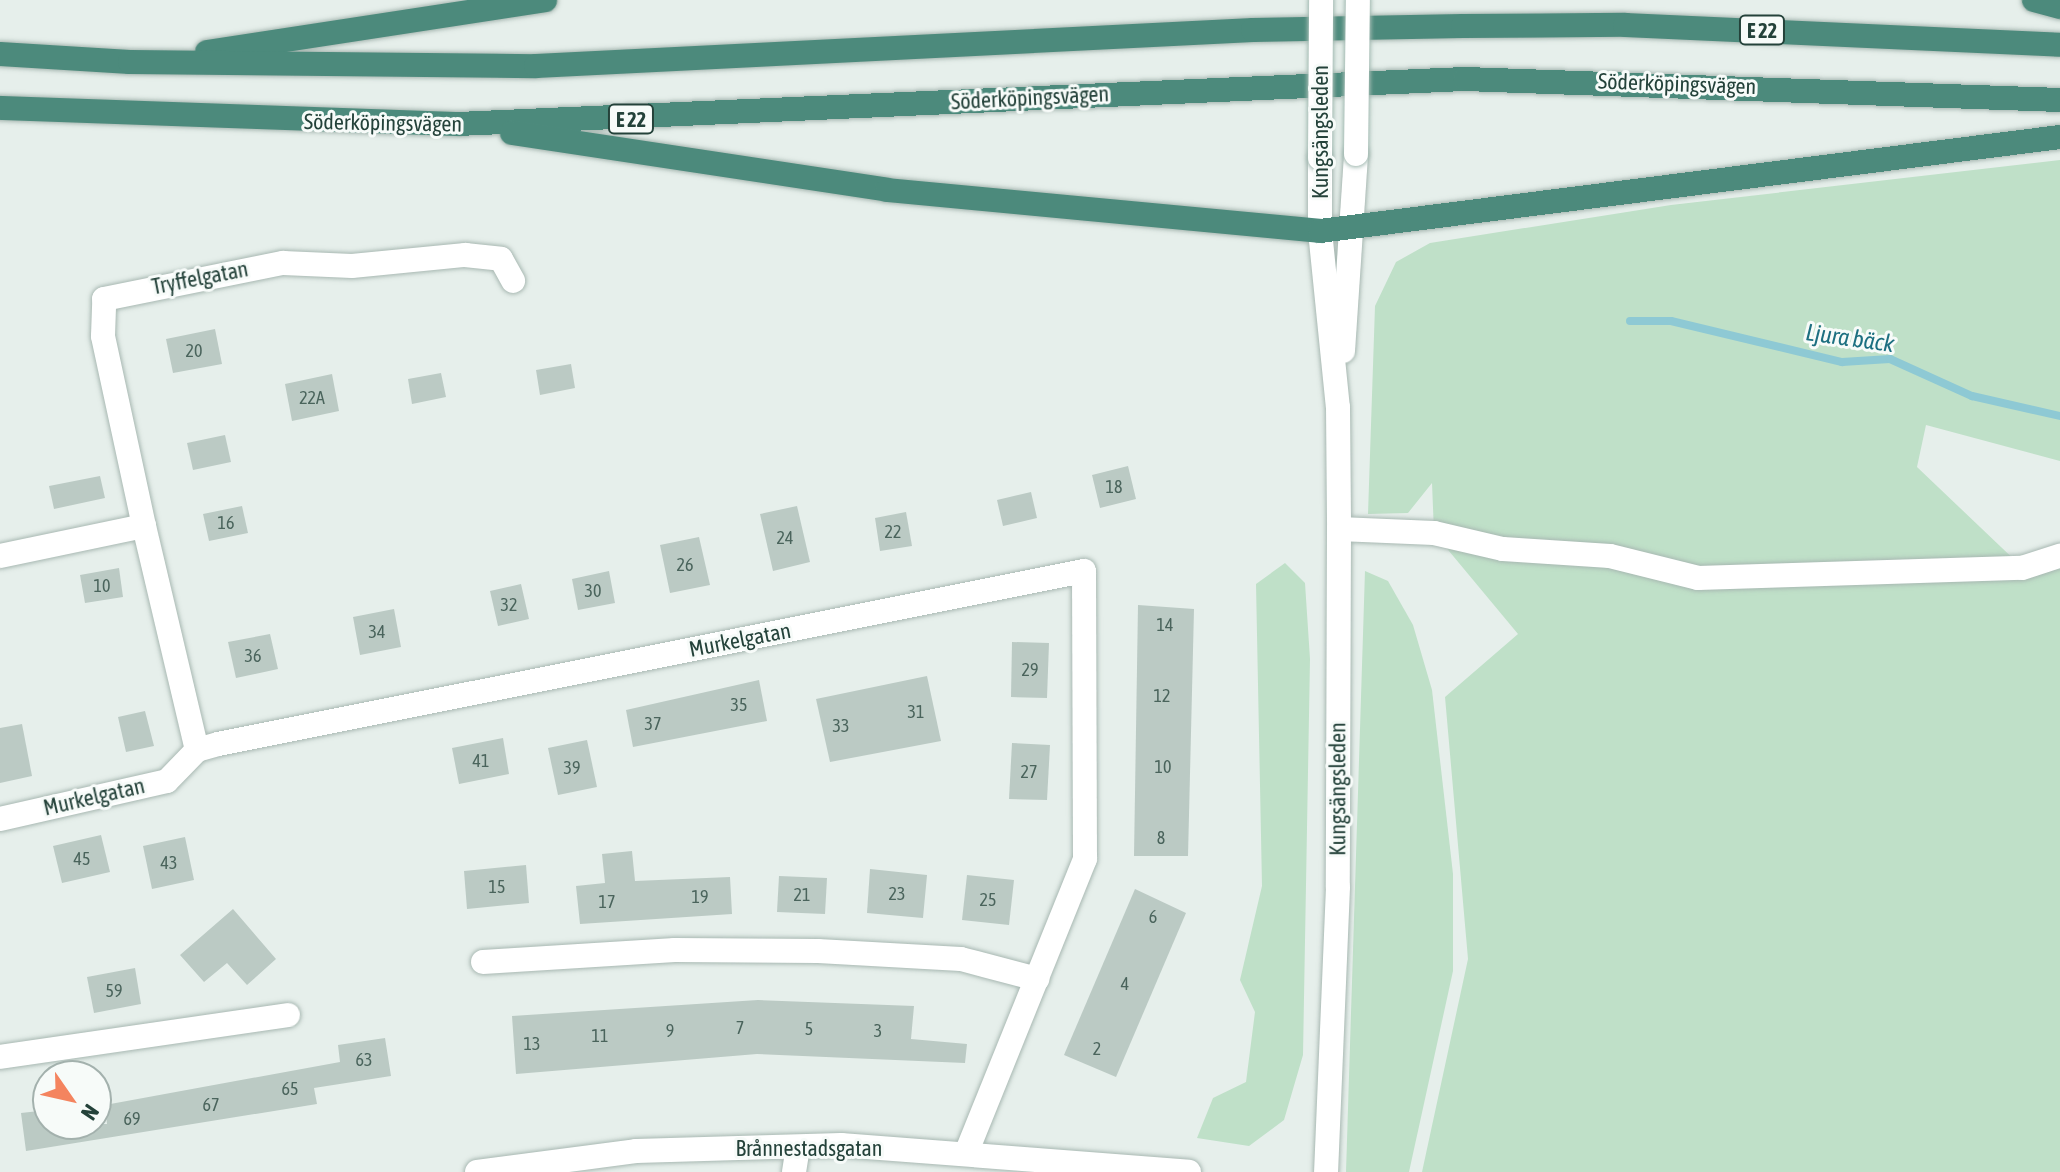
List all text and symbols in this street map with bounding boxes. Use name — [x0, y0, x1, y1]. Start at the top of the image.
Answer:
road number: E 22 — [1738, 14, 1786, 46]
street label: Kungsängsleden — [1308, 65, 1334, 199]
street label: Söderköpingsvägen — [1597, 68, 1757, 100]
street label: Söderköpingsvägen — [950, 81, 1110, 115]
road number: E 22 — [607, 103, 655, 135]
street label: Söderköpingsvägen — [304, 108, 462, 138]
street label: Tryffelgatan — [149, 256, 251, 300]
water label: Ljura bäck — [1804, 318, 1896, 358]
house number: 20 — [186, 340, 202, 362]
house number: 22A — [299, 387, 325, 409]
house number: 18 — [1106, 476, 1122, 498]
house number: 16 — [218, 512, 234, 534]
house number: 22 — [885, 521, 901, 543]
house number: 24 — [777, 527, 793, 549]
house number: 26 — [677, 554, 693, 576]
house number: 10 — [94, 575, 110, 597]
house number: 30 — [585, 580, 601, 602]
house number: 32 — [501, 594, 517, 616]
house number: 14 — [1157, 614, 1173, 636]
street label: Murkelgatan — [687, 617, 793, 663]
house number: 34 — [369, 621, 385, 643]
house number: 36 — [245, 645, 261, 667]
house number: 29 — [1022, 659, 1038, 681]
house number: 12 — [1154, 685, 1170, 707]
house number: 35 — [731, 694, 747, 716]
house number: 31 — [908, 701, 924, 723]
house number: 37 — [645, 713, 661, 735]
house number: 33 — [833, 715, 849, 737]
street label: Kungsängsleden — [1325, 722, 1351, 856]
house number: 41 — [473, 750, 489, 772]
house number: 10 — [1155, 756, 1171, 778]
house number: 39 — [564, 757, 580, 779]
house number: 27 — [1021, 761, 1037, 783]
street label: Murkelgatan — [41, 773, 147, 821]
house number: 8 — [1157, 827, 1165, 849]
house number: 45 — [74, 848, 90, 870]
house number: 43 — [161, 852, 177, 874]
house number: 15 — [489, 876, 505, 898]
house number: 23 — [889, 883, 905, 905]
house number: 21 — [794, 884, 810, 906]
house number: 19 — [692, 886, 708, 908]
house number: 25 — [980, 889, 996, 911]
house number: 17 — [599, 891, 615, 913]
house number: 6 — [1149, 906, 1157, 928]
house number: 4 — [1121, 973, 1129, 995]
house number: 59 — [106, 980, 122, 1002]
house number: 7 — [736, 1017, 744, 1039]
house number: 5 — [805, 1018, 813, 1040]
house number: 9 — [666, 1020, 674, 1042]
house number: 3 — [874, 1020, 882, 1042]
house number: 11 — [592, 1025, 608, 1047]
house number: 13 — [524, 1033, 540, 1055]
house number: 2 — [1093, 1038, 1101, 1060]
house number: 63 — [356, 1049, 372, 1071]
north arrow — [32, 1060, 112, 1140]
house number: 65 — [282, 1078, 298, 1100]
house number: 67 — [203, 1094, 219, 1116]
text: N — [76, 1100, 105, 1125]
house number: 69 — [124, 1108, 140, 1130]
street label: Brånnestadsgatan — [735, 1136, 883, 1162]

